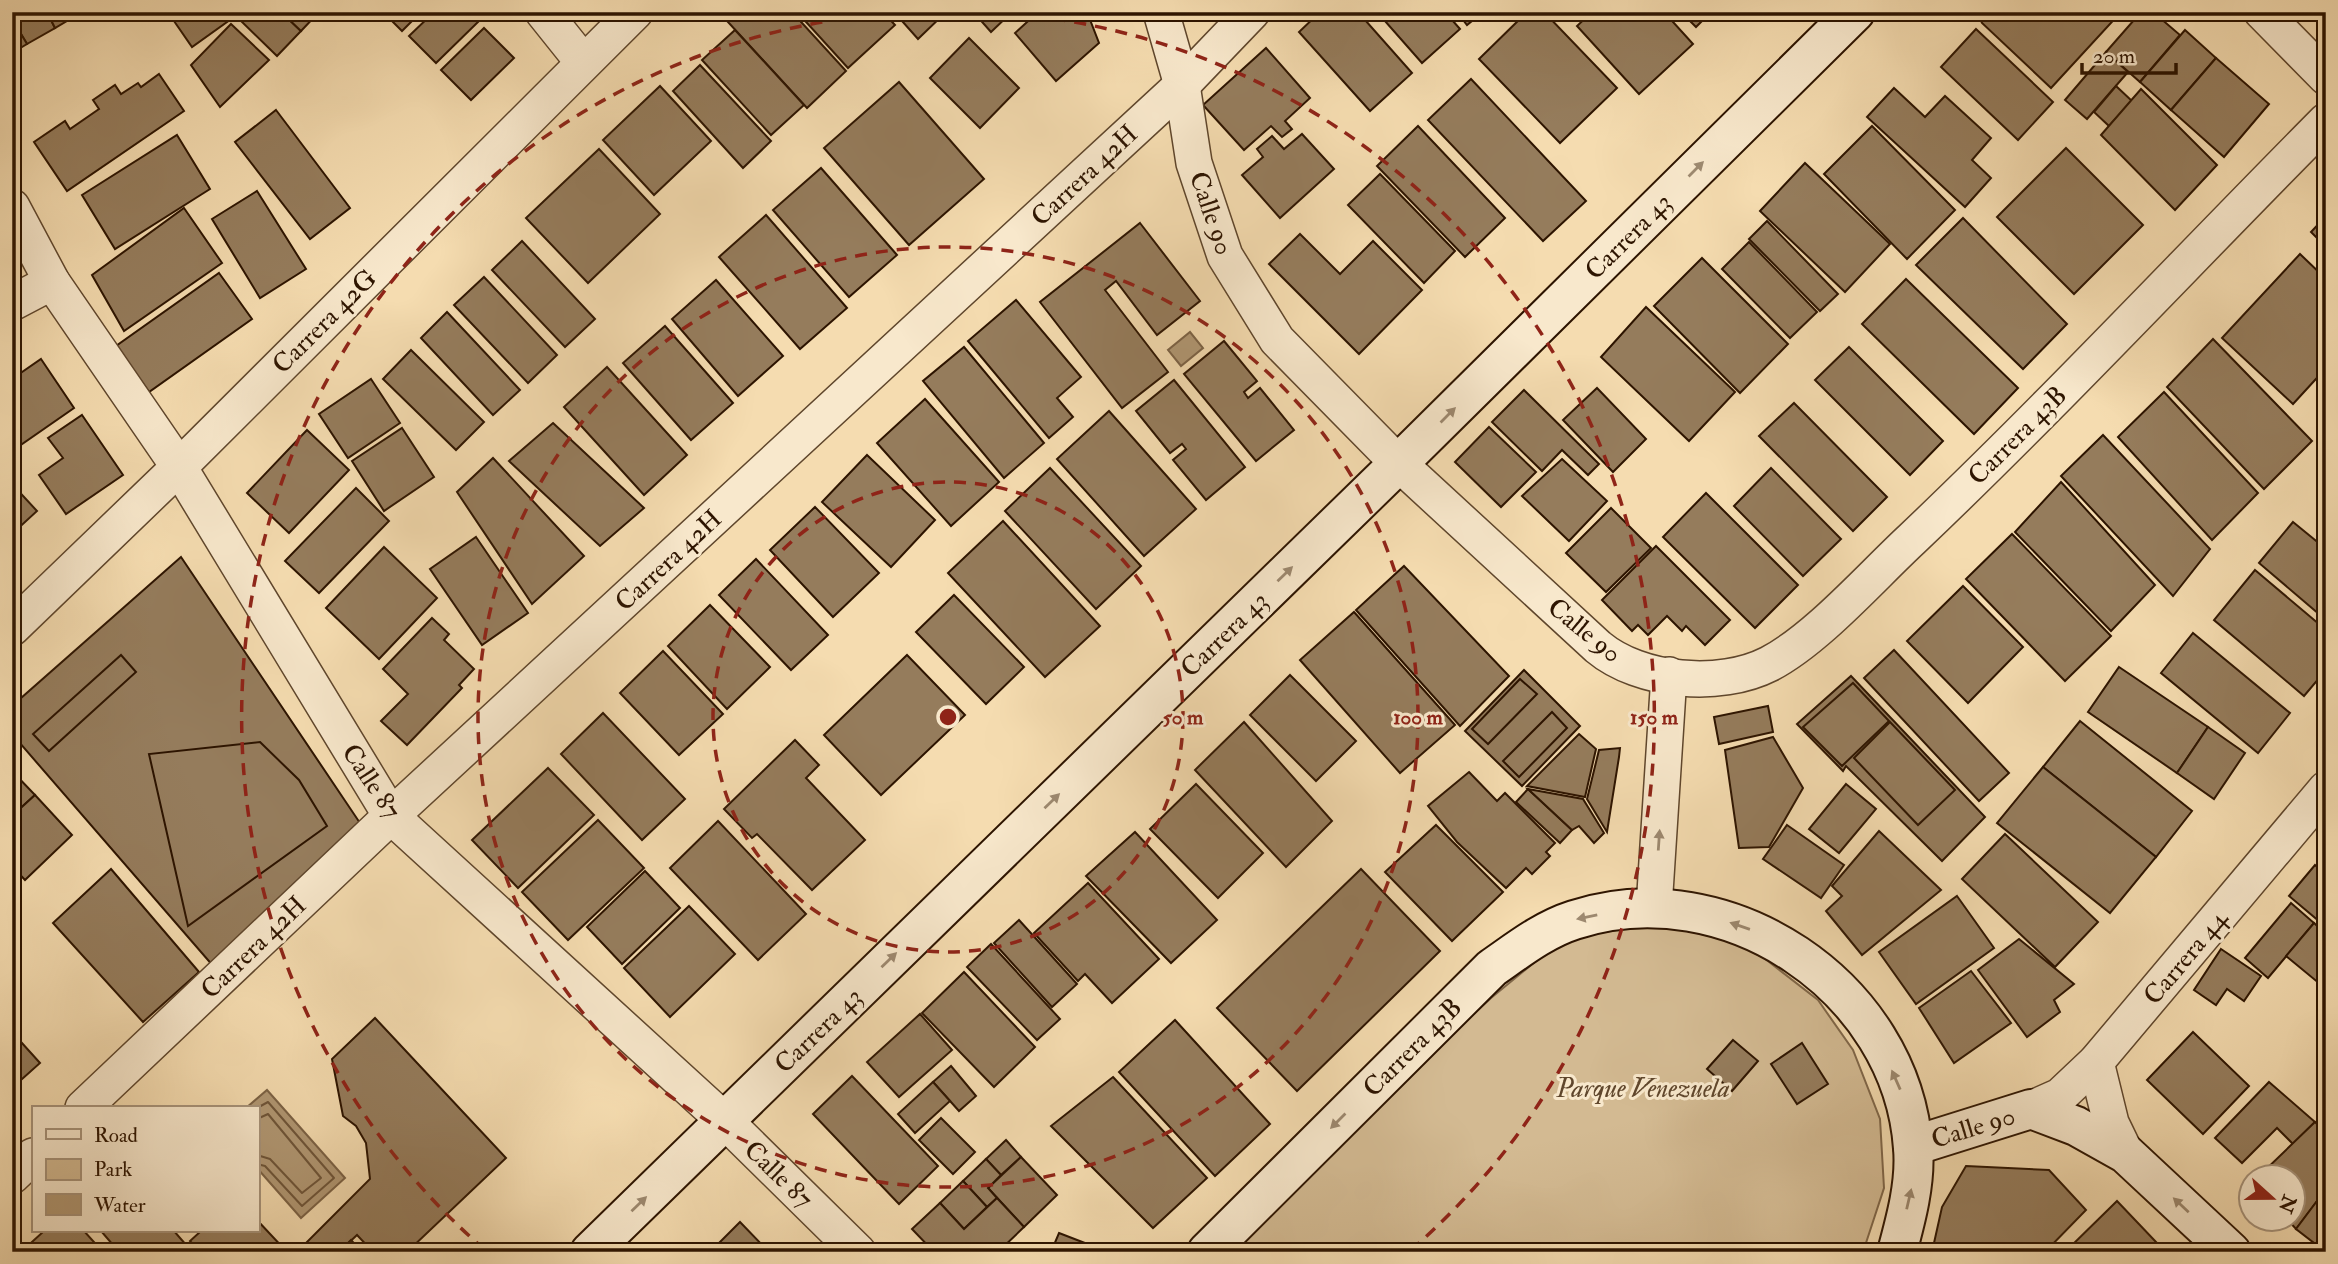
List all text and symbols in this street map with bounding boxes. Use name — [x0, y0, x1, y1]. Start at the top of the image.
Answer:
scale bar — [2082, 32, 2177, 76]
text: 20 m — [2093, 43, 2135, 70]
street label: Carrera 42H — [1025, 118, 1145, 233]
one-way arrow — [1688, 161, 1704, 178]
street label: Calle 90 — [1182, 168, 1240, 259]
street label: Carrera 43 — [1579, 187, 1679, 287]
street label: Carrera 42G — [266, 263, 384, 381]
street label: Carrera 43B — [1962, 380, 2074, 492]
one-way arrow — [1439, 407, 1456, 424]
street label: Carrera 42H — [609, 503, 729, 618]
one-way arrow — [1277, 566, 1294, 583]
street label: Carrera 43 — [1174, 585, 1275, 684]
street label: Calle 90 — [1541, 591, 1628, 670]
text: 50 m — [1163, 704, 1204, 731]
text: 100 m — [1393, 704, 1444, 731]
text: 150 m — [1630, 704, 1679, 731]
centre of rings — [936, 705, 960, 729]
street label: Calle 87 — [335, 738, 408, 825]
one-way arrow — [1044, 793, 1061, 810]
one-way arrow — [1654, 829, 1665, 851]
street label: Carrera 42H — [194, 890, 313, 1006]
street label: Carrera 44 — [2137, 903, 2235, 1011]
one-way arrow — [1576, 912, 1598, 923]
one-way arrow — [1729, 920, 1750, 931]
one-way arrow — [881, 952, 898, 969]
street label: Carrera 43 — [768, 981, 869, 1080]
street label: Carrera 43B — [1357, 992, 1469, 1104]
one-way arrow — [1890, 1070, 1902, 1090]
park label: Parque Venezuela — [1555, 1073, 1730, 1105]
street label: Calle 90 — [1928, 1100, 2019, 1156]
legend — [32, 1106, 259, 1232]
one-way arrow — [1330, 1113, 1346, 1129]
text: Road — [94, 1122, 139, 1149]
street label: Calle 87 — [737, 1134, 819, 1215]
text: Park — [94, 1156, 132, 1183]
north arrow — [2236, 1162, 2306, 1232]
one-way arrow — [1904, 1188, 1915, 1210]
text: N — [2272, 1191, 2302, 1217]
text: Water — [93, 1192, 146, 1219]
one-way arrow — [630, 1196, 647, 1213]
one-way arrow — [2172, 1197, 2190, 1213]

